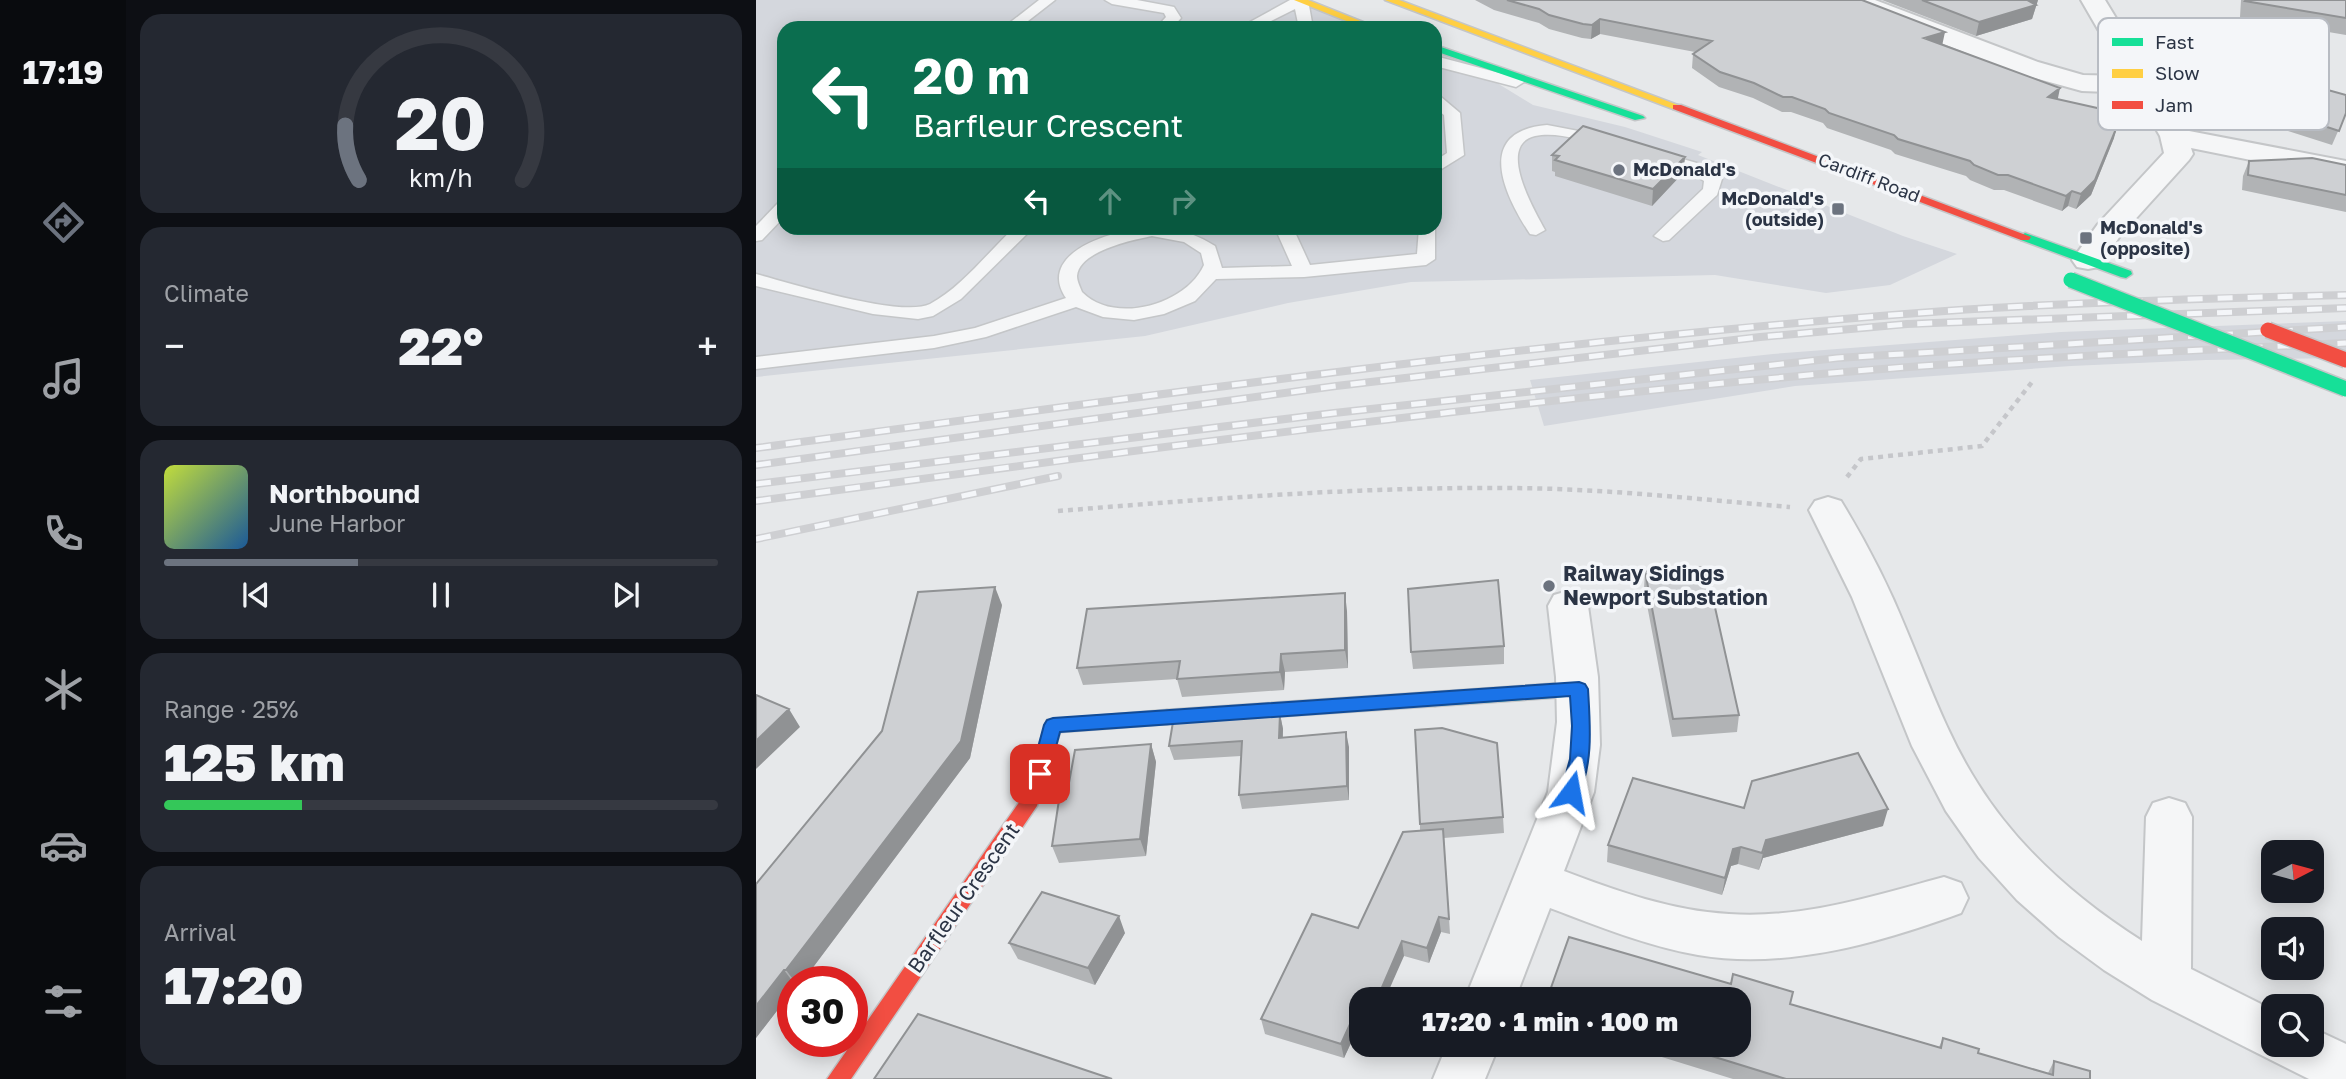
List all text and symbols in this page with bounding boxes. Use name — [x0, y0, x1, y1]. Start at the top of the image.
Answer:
legend — [2098, 18, 2329, 130]
text: Fast — [2155, 30, 2194, 53]
text: 20 m — [913, 46, 1030, 105]
icon: left — [798, 49, 889, 140]
text: 17:19 — [23, 53, 103, 91]
text: Slow — [2155, 61, 2200, 84]
text: 20 — [395, 79, 487, 166]
text: Jam — [2155, 93, 2193, 116]
text: Barfleur Crescent — [913, 106, 1183, 144]
street label: Cardiff Road — [1815, 148, 1923, 207]
place label: McDonald's — [1633, 158, 1736, 180]
text: km/h — [409, 161, 473, 192]
marker: McDonald's — [1611, 162, 1627, 178]
icon: left — [1018, 182, 1056, 220]
icon: ahead — [1091, 182, 1129, 220]
icon: right — [1164, 182, 1202, 220]
place label: McDonald's (outside) — [1721, 187, 1824, 230]
icon: directions — [39, 198, 88, 247]
marker: McDonald's (outside) — [1830, 201, 1846, 217]
place label: McDonald's (opposite) — [2100, 216, 2203, 259]
marker: McDonald's (opposite) — [2078, 230, 2094, 246]
text: Climate — [164, 279, 249, 307]
text: 22° — [399, 314, 483, 376]
text: − — [164, 323, 185, 368]
text: + — [697, 323, 718, 368]
icon: music — [39, 354, 88, 403]
text: Northbound — [269, 478, 420, 509]
icon: phone — [39, 509, 88, 558]
text: June Harbor — [269, 509, 405, 537]
place label: Railway Sidings Newport Substation — [1563, 560, 1768, 610]
icon: previous — [237, 576, 275, 614]
icon: pause — [422, 576, 460, 614]
icon: next — [607, 576, 645, 614]
marker: Railway Sidings Newport Substation — [1541, 578, 1557, 594]
icon: climate — [39, 665, 88, 714]
text: Range · 25% — [164, 695, 298, 723]
text: 125 km — [164, 730, 345, 792]
pin — [1010, 744, 1070, 804]
icon: arrive — [1021, 755, 1059, 793]
position arrow — [1534, 755, 1608, 829]
street label: Barfleur Crescent — [902, 817, 1025, 978]
icon: car — [39, 821, 88, 870]
north arrow — [2261, 840, 2324, 903]
map controls — [2261, 840, 2324, 1057]
button: sound — [2261, 917, 2324, 980]
text: Arrival — [164, 918, 236, 946]
text: 17:20 — [164, 953, 304, 1015]
speed limit sign: 30 — [777, 966, 868, 1057]
icon: filters — [39, 977, 88, 1026]
button: search — [2261, 994, 2324, 1057]
text: 17:20 · 1 min · 100 m — [1422, 1006, 1678, 1037]

